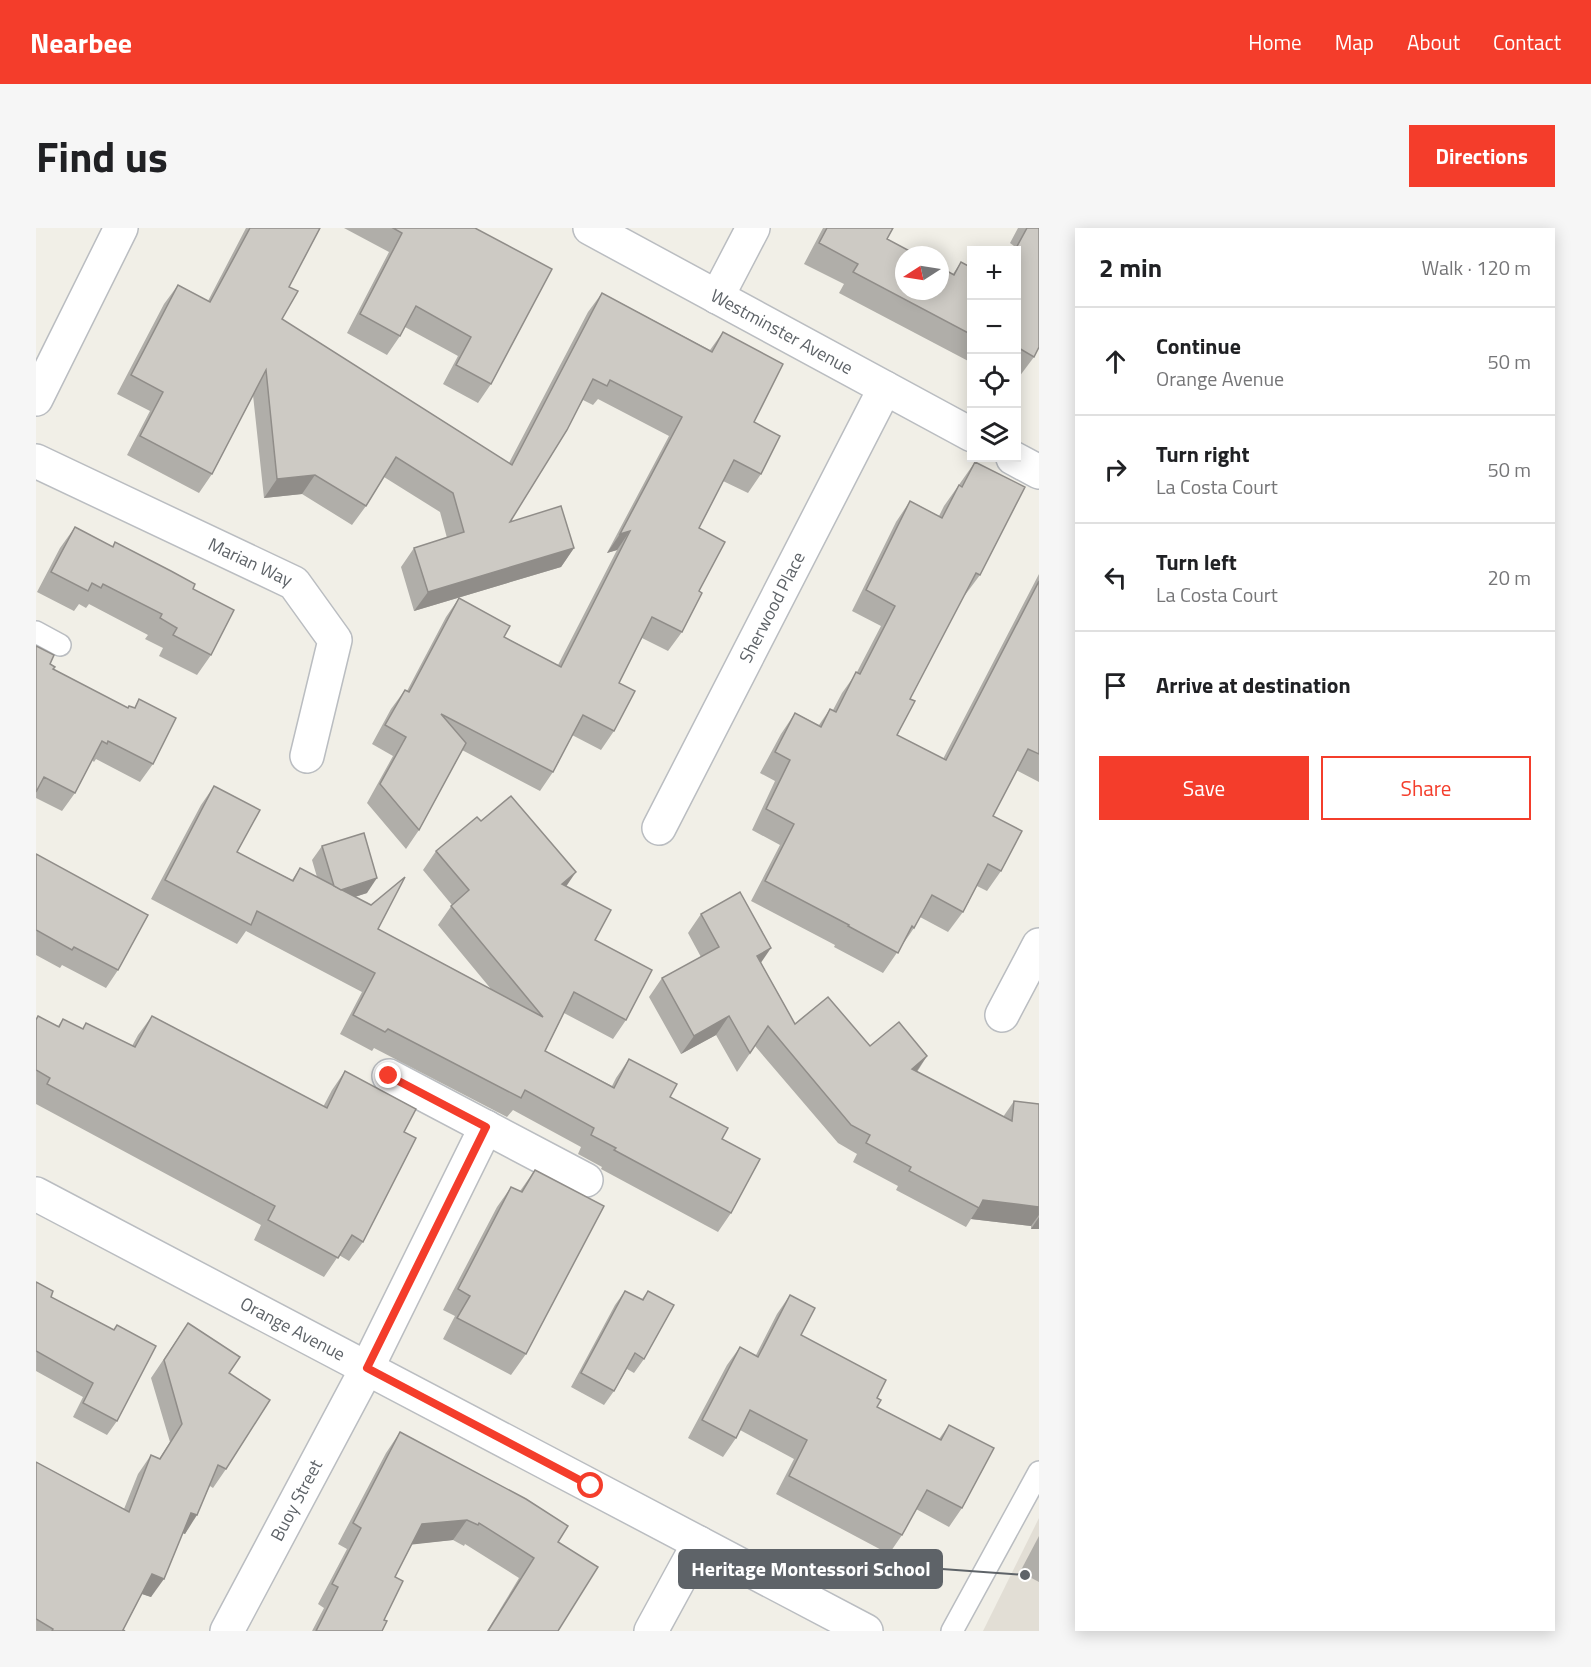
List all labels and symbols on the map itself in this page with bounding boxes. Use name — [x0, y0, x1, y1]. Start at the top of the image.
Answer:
north arrow — [895, 246, 949, 300]
street label: Westminster Avenue — [706, 282, 858, 381]
street label: Marian Way — [204, 530, 297, 594]
street label: Sherwood Place — [732, 547, 812, 667]
route end — [375, 1062, 401, 1088]
street label: Orange Avenue — [235, 1290, 350, 1368]
street label: Buoy Street — [263, 1454, 329, 1546]
route start — [577, 1472, 603, 1498]
callout: Heritage Montessori School — [679, 1550, 942, 1588]
text: Heritage Montessori School — [691, 1553, 931, 1584]

